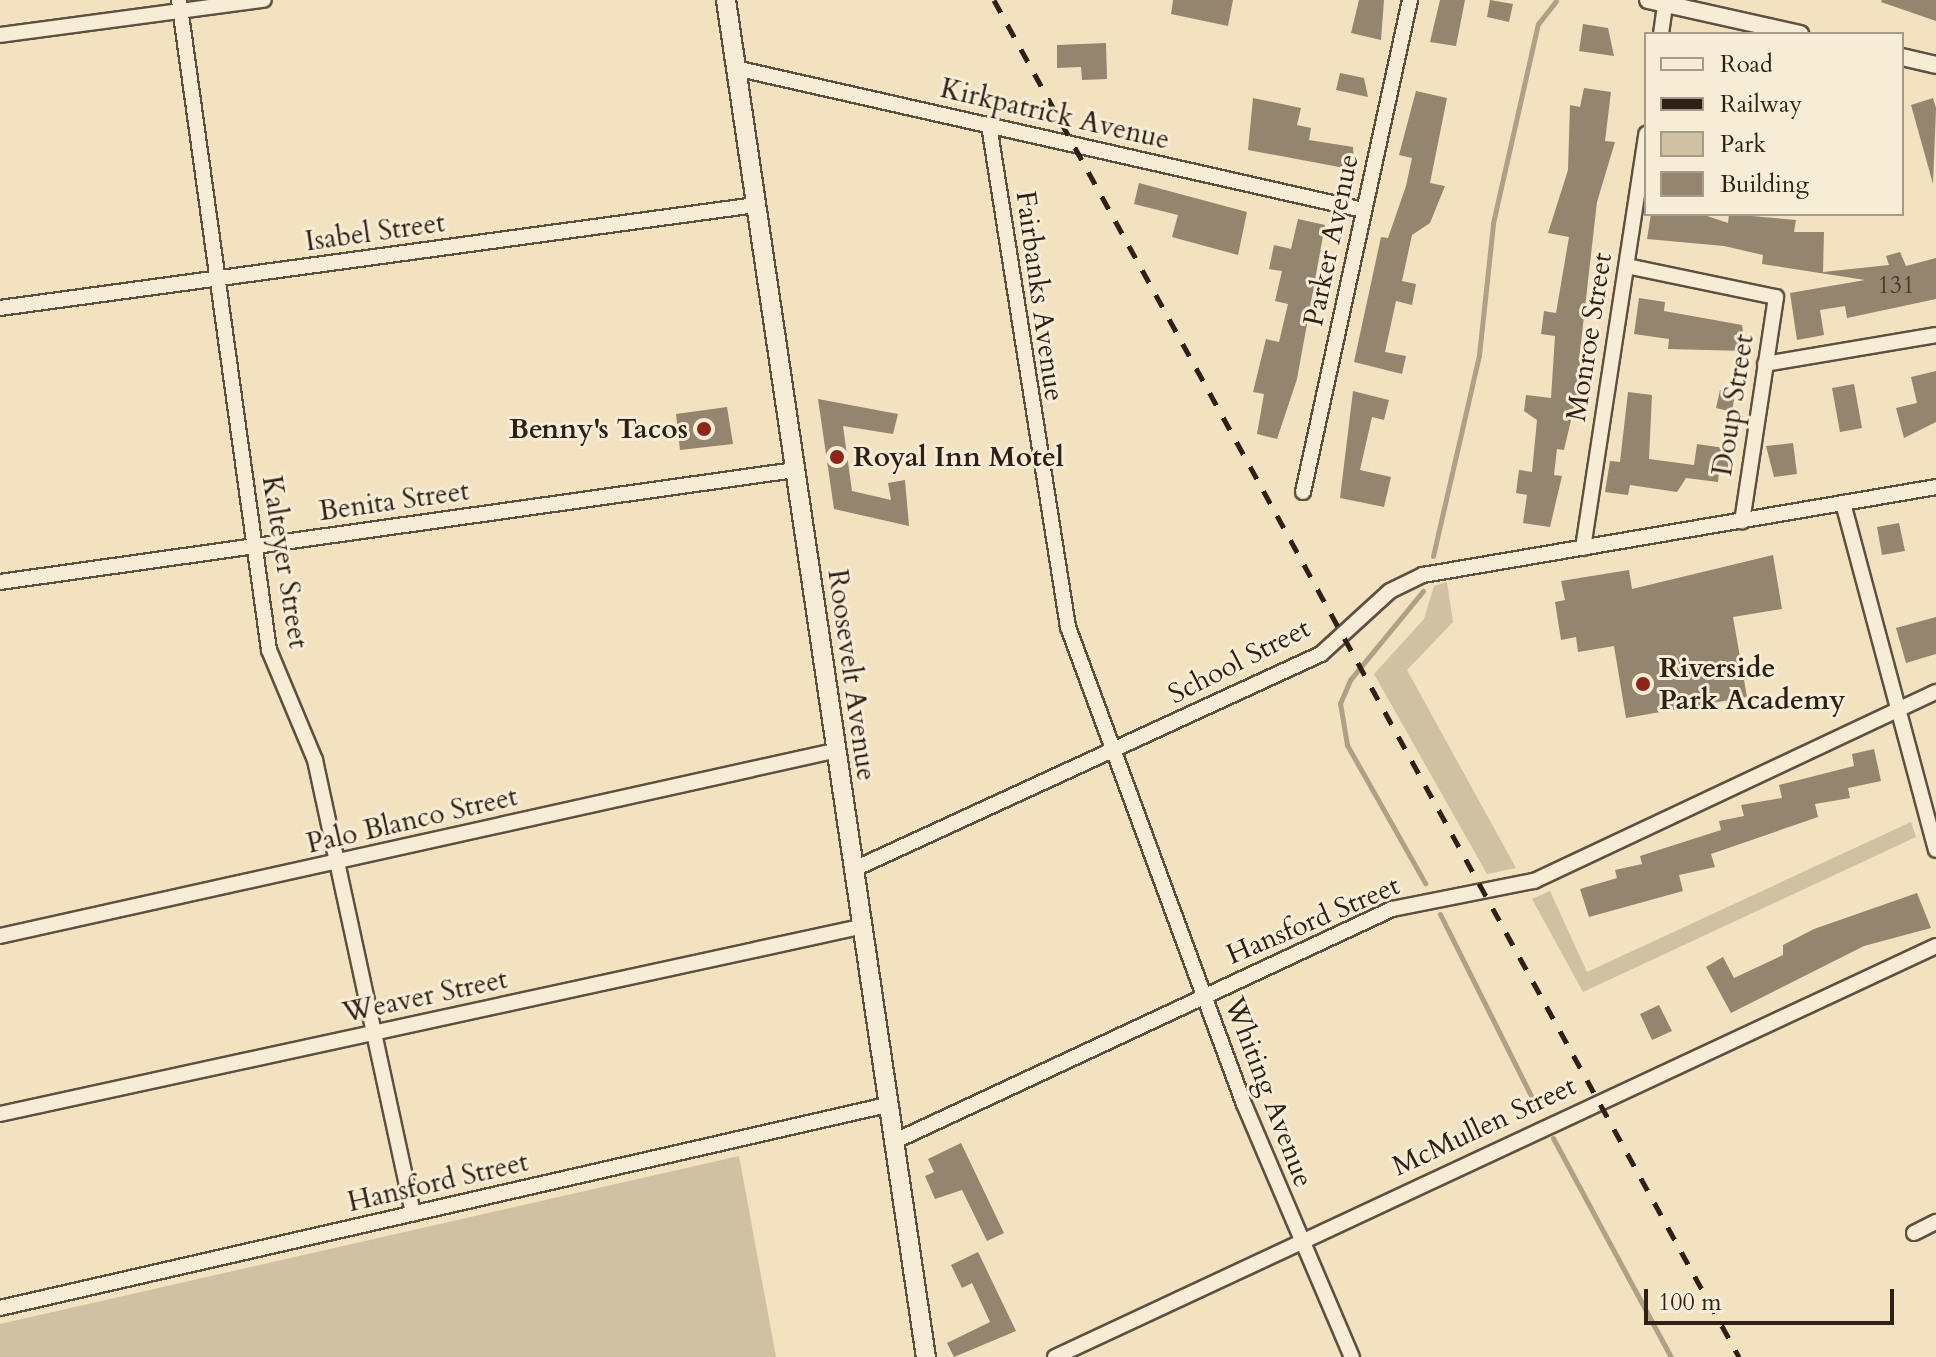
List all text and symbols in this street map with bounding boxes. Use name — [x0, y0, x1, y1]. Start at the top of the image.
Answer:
legend — [1644, 32, 1904, 216]
text: Road — [1720, 48, 1773, 81]
street label: Kirkpatrick Avenue — [937, 71, 1173, 157]
text: Railway — [1720, 88, 1802, 121]
text: Park — [1720, 128, 1766, 161]
street label: Parker Avenue — [1296, 151, 1366, 329]
text: Building — [1720, 168, 1809, 201]
street label: Fairbanks Avenue — [1009, 189, 1071, 403]
street label: Isabel Street — [303, 206, 447, 258]
street label: Monroe Street — [1559, 250, 1619, 424]
house number: 131 — [1878, 272, 1914, 300]
street label: Doup Street — [1705, 332, 1761, 478]
place label: Benny's Tacos — [509, 412, 688, 446]
marker: Benny's Tacos — [695, 420, 713, 438]
place label: Royal Inn Motel — [853, 440, 1064, 474]
marker: Royal Inn Motel — [828, 448, 846, 466]
street label: Kalteyer Street — [255, 473, 315, 651]
street label: Benita Street — [317, 474, 471, 528]
street label: Roosevelt Avenue — [821, 567, 883, 783]
street label: School Street — [1163, 611, 1315, 711]
place label: Riverside Park Academy — [1659, 651, 1845, 717]
marker: Riverside Park Academy — [1634, 675, 1652, 693]
street label: Palo Blanco Street — [303, 779, 521, 861]
street label: Hansford Street — [1222, 869, 1404, 971]
street label: Weaver Street — [339, 962, 511, 1030]
street label: Whiting Avenue — [1217, 992, 1321, 1192]
street label: McMullen Street — [1387, 1069, 1581, 1183]
street label: Hansford Street — [344, 1145, 532, 1219]
scale bar — [1648, 1273, 1898, 1323]
text: 100 m — [1658, 1286, 1722, 1319]

